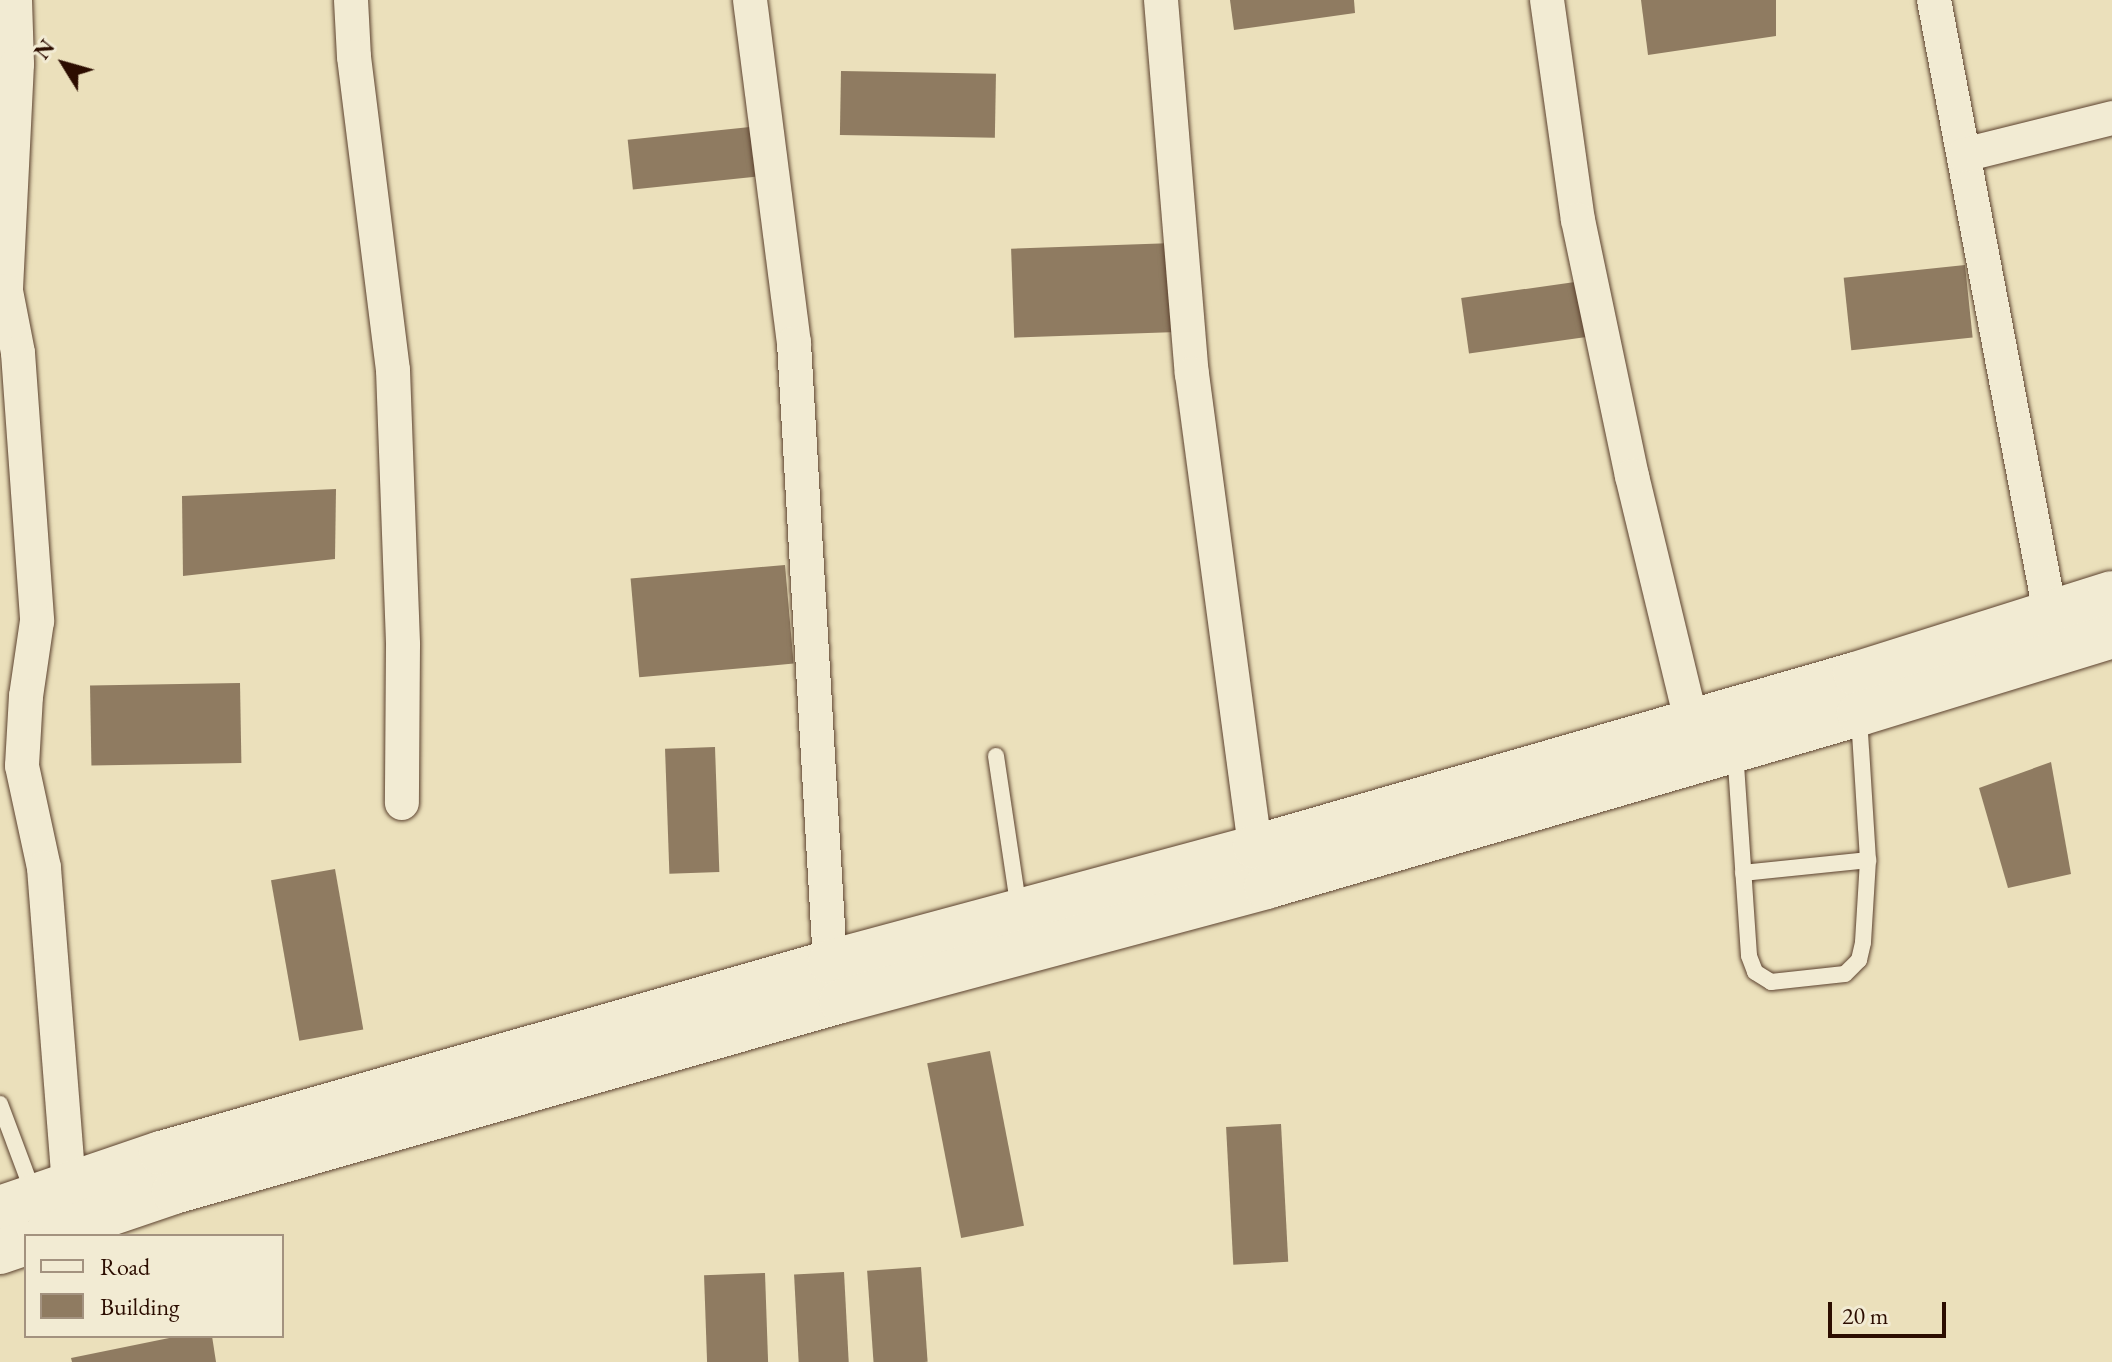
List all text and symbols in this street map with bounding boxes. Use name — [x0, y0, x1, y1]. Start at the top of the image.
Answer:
north arrow — [24, 24, 104, 104]
text: N — [27, 33, 61, 65]
legend — [24, 1234, 284, 1338]
text: Road — [100, 1251, 150, 1282]
scale bar — [1832, 1286, 1950, 1336]
text: Building — [100, 1291, 180, 1322]
text: 20 m — [1842, 1300, 1889, 1331]

